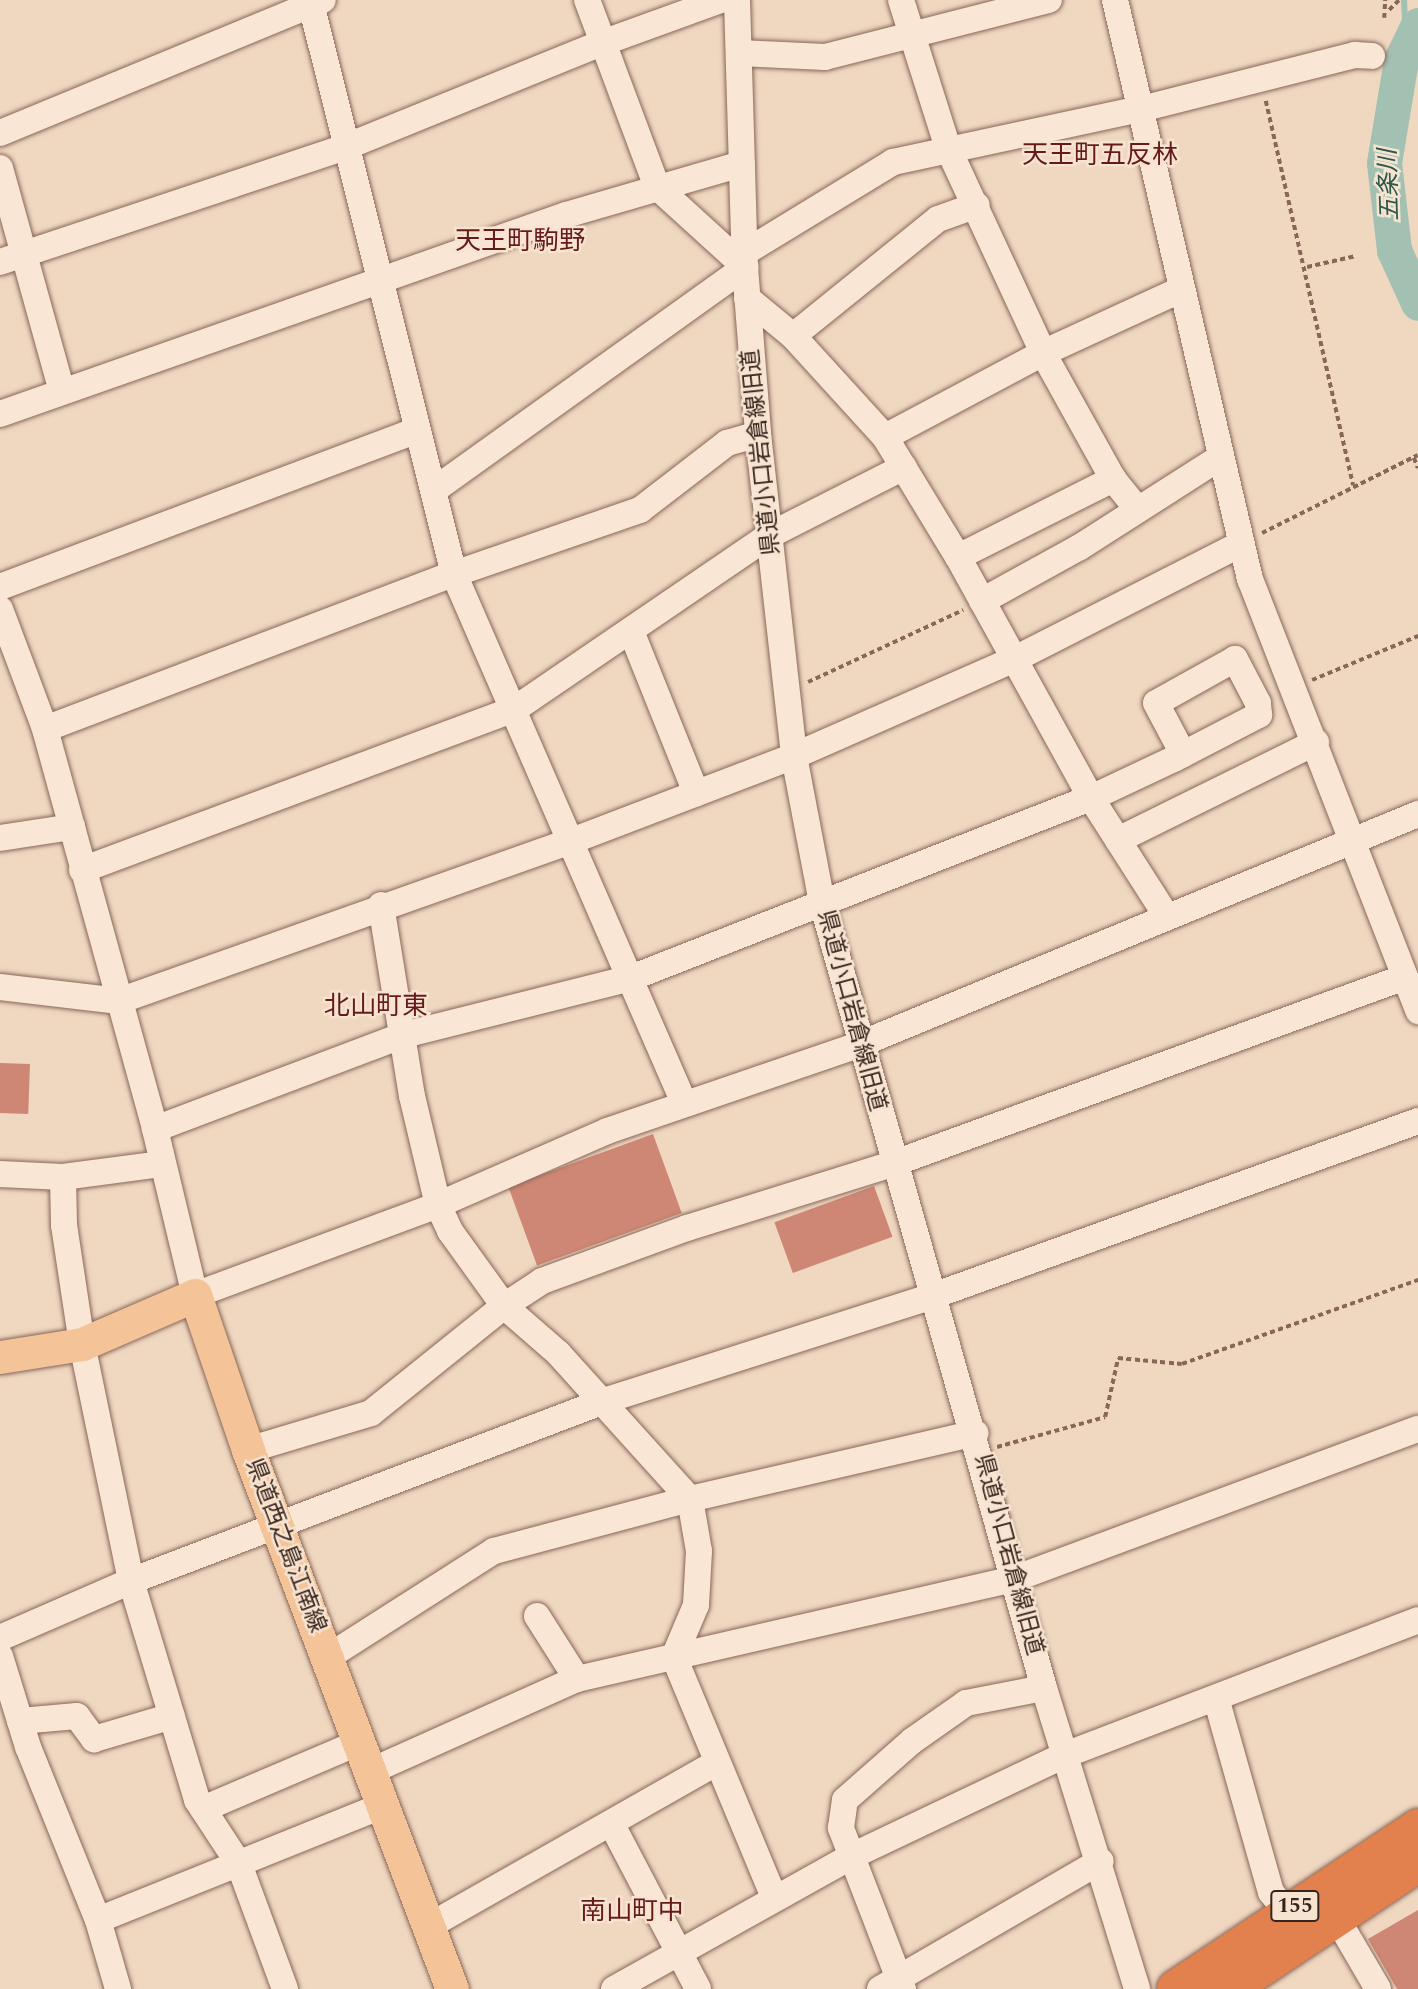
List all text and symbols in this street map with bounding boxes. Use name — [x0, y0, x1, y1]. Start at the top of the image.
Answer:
district label: 天王町五反林 — [1022, 140, 1178, 172]
water label: 五条川 — [1374, 149, 1406, 221]
district label: 天王町駒野 — [455, 226, 585, 258]
street label: 県道小口岩倉線旧道 — [737, 348, 787, 556]
street label: 県道小口岩倉線旧道 — [811, 907, 891, 1115]
district label: 北山町東 — [324, 991, 428, 1023]
street label: 県道小口岩倉線旧道 — [968, 1451, 1048, 1659]
street label: 県道西之島江南線 — [239, 1455, 331, 1637]
road number: 155 — [1269, 1888, 1321, 1924]
district label: 南山町中 — [580, 1896, 684, 1928]

